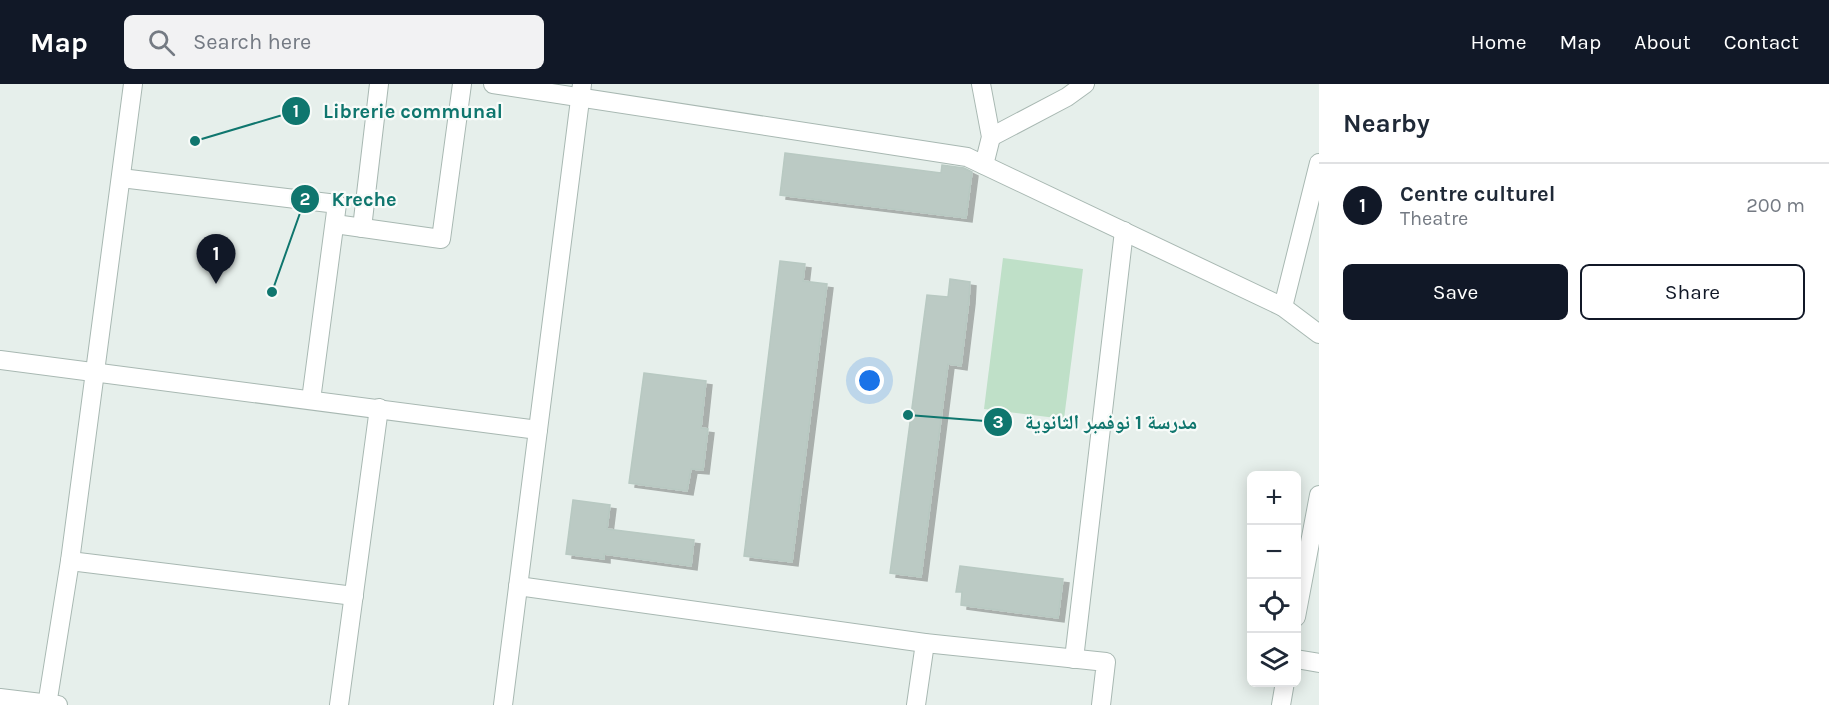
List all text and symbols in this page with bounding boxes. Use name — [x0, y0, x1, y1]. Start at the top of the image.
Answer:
search box — [124, 15, 544, 69]
text: Map — [30, 26, 88, 59]
icon: search — [145, 26, 178, 59]
text: Search here — [193, 29, 311, 55]
text: Home — [1471, 30, 1527, 54]
text: Map — [1560, 30, 1601, 54]
text: About — [1634, 30, 1691, 54]
text: Contact — [1724, 30, 1799, 54]
callout: Librerie communal — [281, 92, 515, 130]
text: 1 — [293, 100, 299, 122]
text: Librerie communal — [323, 100, 503, 123]
text: Nearby — [1343, 108, 1430, 139]
callout: Kreche — [290, 180, 409, 218]
text: Centre culturel — [1400, 181, 1555, 207]
text: 2 — [300, 188, 310, 210]
text: Kreche — [331, 188, 397, 211]
text: 1 — [1359, 194, 1366, 217]
text: 200 m — [1746, 194, 1805, 217]
text: Theatre — [1400, 207, 1468, 230]
pin: 1 — [196, 234, 236, 284]
button: Save — [1343, 264, 1568, 320]
button: Share — [1580, 264, 1805, 320]
your location — [855, 366, 884, 395]
callout: مدرسة 1 نوفمبر الثانوية — [983, 403, 1210, 441]
text: 3 — [992, 411, 1004, 433]
text: مدرسة 1 نوفمبر الثانوية — [1025, 411, 1197, 434]
map controls — [1247, 471, 1301, 687]
button: + — [1247, 471, 1301, 525]
button: − — [1247, 525, 1301, 579]
button: locate — [1247, 579, 1301, 633]
button: layers — [1247, 633, 1301, 687]

